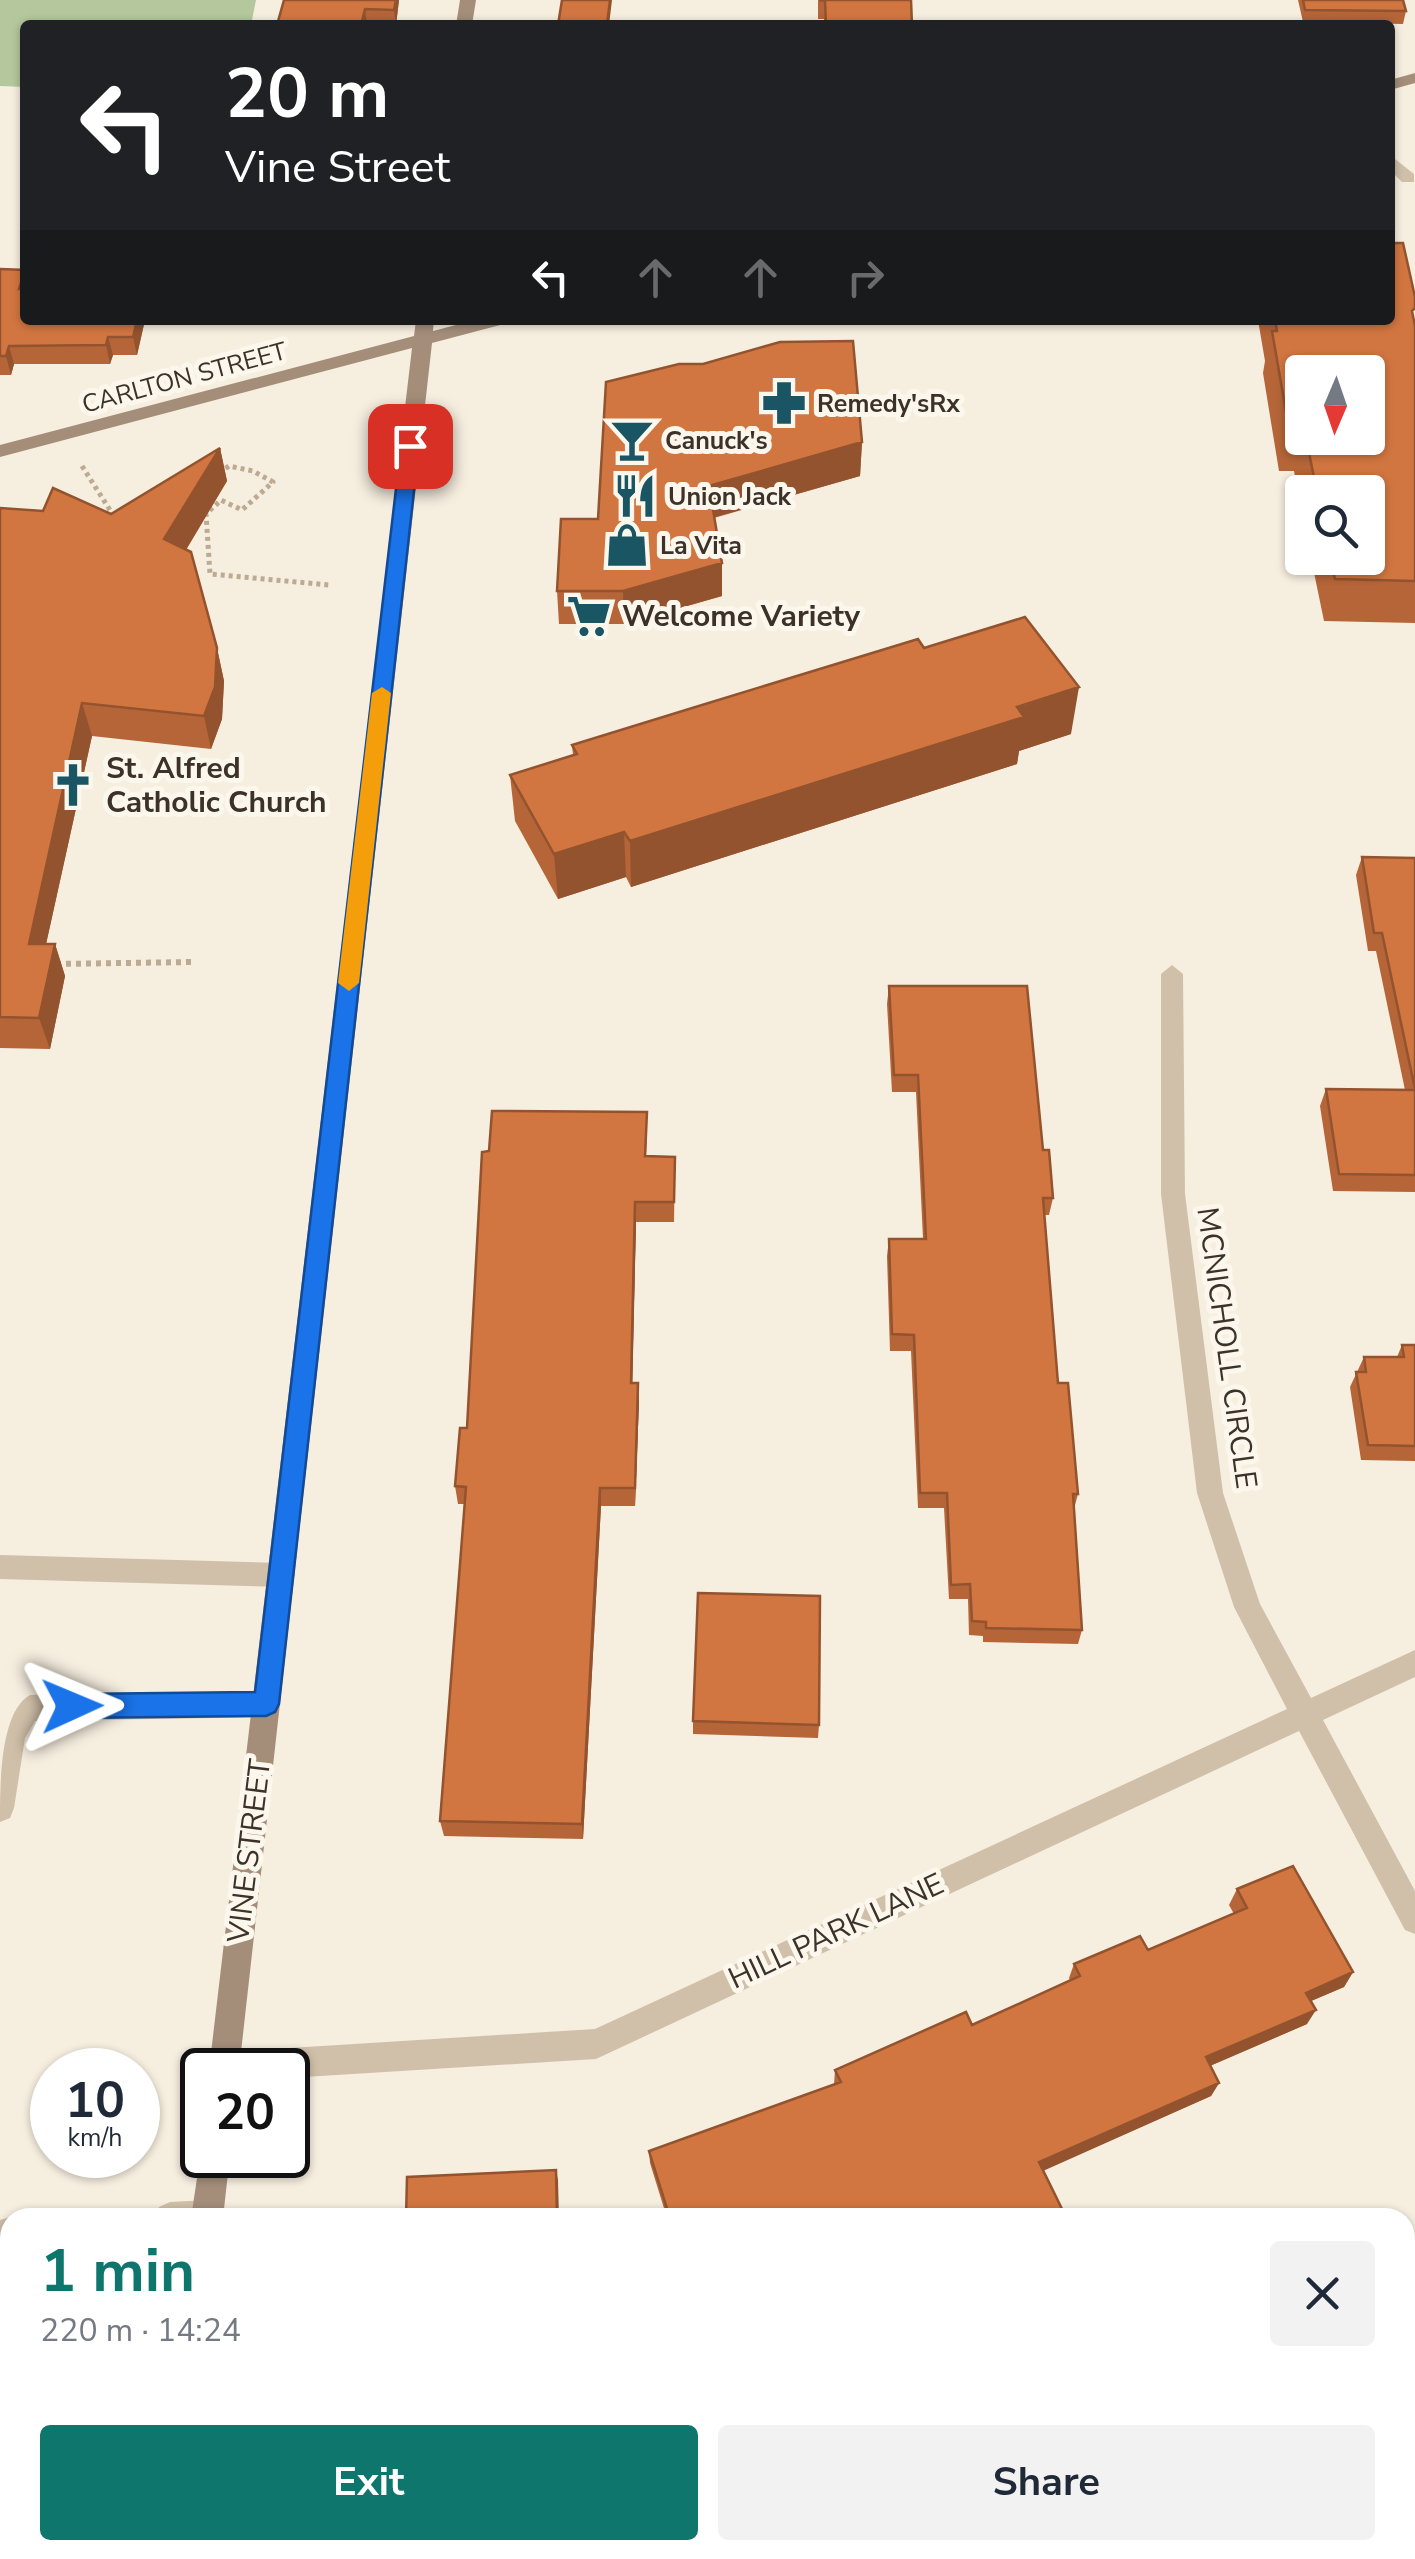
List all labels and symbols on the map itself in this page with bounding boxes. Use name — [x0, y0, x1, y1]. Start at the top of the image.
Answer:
street label: CARLTON STREET — [78, 334, 290, 422]
north arrow — [1285, 355, 1385, 455]
pharmacy icon: Remedy'sRx — [760, 379, 808, 427]
place label: Remedy'sRx — [817, 387, 960, 421]
pin — [368, 404, 453, 489]
bar icon: Canuck's — [608, 416, 656, 464]
place label: Canuck's — [665, 424, 768, 458]
restaurant icon: Union Jack — [611, 472, 659, 520]
place label: Union Jack — [668, 480, 792, 514]
shop icon: La Vita — [603, 521, 651, 569]
place label: La Vita — [660, 529, 742, 563]
supermarket icon: Welcome Variety — [565, 592, 613, 640]
place label: Welcome Variety — [622, 596, 860, 637]
place label: St. Alfred Catholic Church — [106, 748, 327, 823]
church icon: St. Alfred Catholic Church — [49, 761, 97, 809]
street label: MCNICHOLL CIRCLE — [1186, 1205, 1267, 1491]
position arrow — [20, 1654, 124, 1758]
street label: VINE STREET — [218, 1757, 281, 1946]
street label: HILL PARK LANE — [722, 1864, 951, 1999]
speed limit sign: 20 — [180, 2048, 310, 2178]

